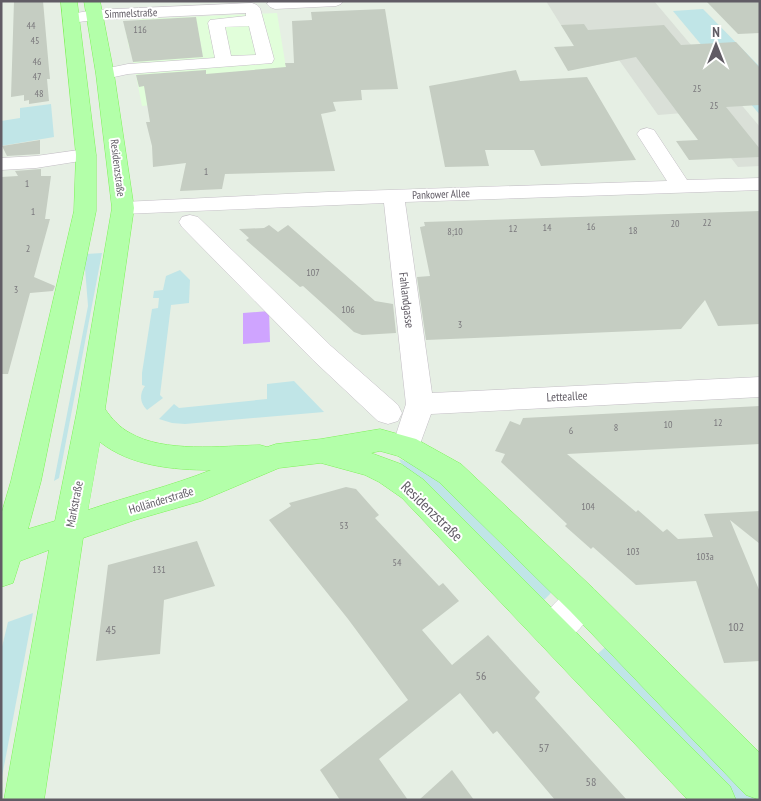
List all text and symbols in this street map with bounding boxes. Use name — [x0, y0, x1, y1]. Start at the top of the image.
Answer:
street label: Simmelstraße — [104, 5, 158, 21]
house number: 44 — [27, 19, 36, 32]
north arrow — [691, 20, 741, 70]
house number: 116 — [133, 23, 147, 36]
text: N — [712, 23, 720, 41]
house number: 45 — [31, 34, 40, 47]
house number: 46 — [33, 55, 42, 68]
house number: 47 — [33, 70, 42, 83]
house number: 25 — [693, 82, 702, 95]
house number: 48 — [35, 87, 44, 100]
house number: 25 — [710, 99, 719, 112]
street label: Residenzstraße — [108, 139, 129, 198]
house number: 1 — [204, 165, 208, 178]
house number: 1 — [25, 177, 29, 190]
street label: Pankower Allee — [412, 186, 471, 202]
house number: 1 — [31, 205, 35, 218]
house number: 22 — [703, 216, 712, 229]
house number: 20 — [671, 217, 680, 230]
house number: 16 — [587, 220, 596, 233]
house number: 14 — [543, 221, 552, 234]
house number: 12 — [509, 222, 518, 235]
house number: 18 — [629, 224, 638, 237]
house number: 8;10 — [447, 225, 463, 238]
house number: 2 — [26, 242, 30, 255]
house number: 107 — [306, 266, 320, 279]
street label: Fahlandgasse — [396, 271, 418, 329]
house number: 3 — [14, 283, 18, 296]
house number: 106 — [341, 303, 355, 316]
house number: 3 — [458, 318, 462, 331]
street label: Letteallee — [546, 387, 588, 405]
house number: 12 — [714, 416, 723, 429]
house number: 10 — [664, 418, 673, 431]
house number: 8 — [614, 421, 618, 434]
house number: 6 — [569, 424, 574, 437]
street label: Residenzstraße — [397, 477, 467, 545]
street label: Markstraße — [62, 480, 86, 528]
street label: Holländerstraße — [127, 483, 195, 517]
house number: 104 — [581, 500, 595, 513]
house number: 53 — [340, 519, 349, 532]
house number: 103 — [626, 545, 640, 558]
house number: 103a — [696, 550, 714, 563]
house number: 54 — [393, 556, 402, 569]
house number: 131 — [152, 563, 166, 576]
house number: 102 — [728, 619, 744, 634]
house number: 45 — [106, 622, 116, 637]
house number: 56 — [476, 668, 486, 683]
house number: 57 — [539, 740, 549, 755]
house number: 58 — [586, 774, 596, 789]

